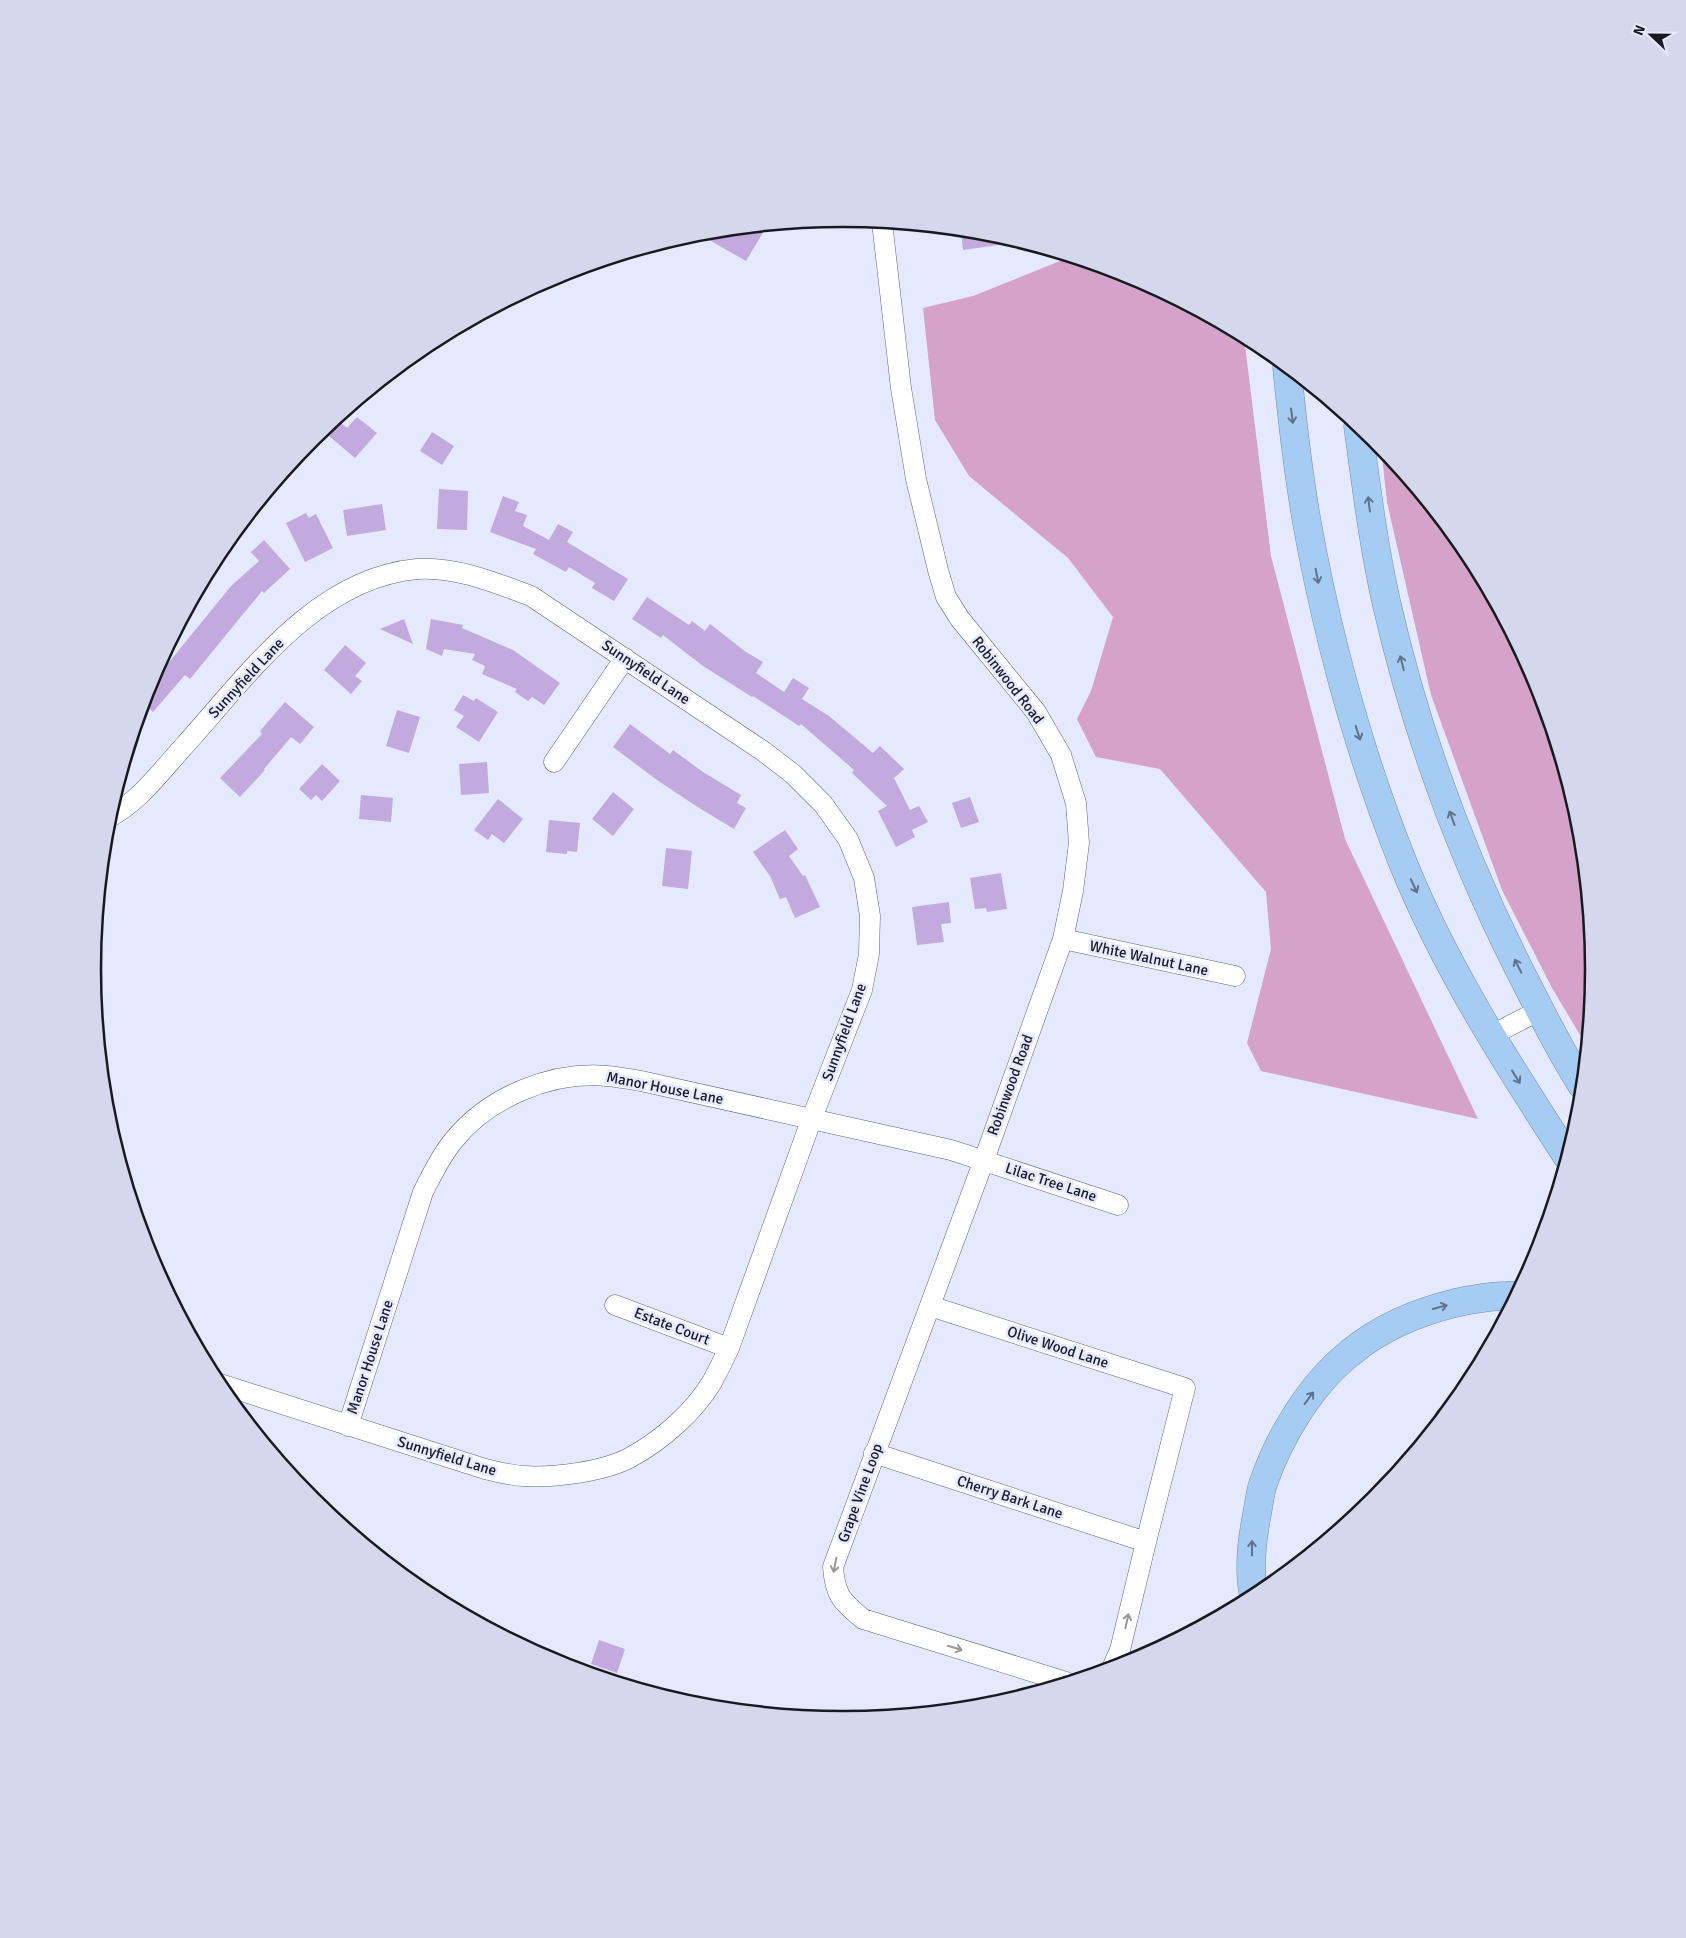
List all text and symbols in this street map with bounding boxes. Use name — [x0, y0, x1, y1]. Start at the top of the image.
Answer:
north arrow — [1626, 10, 1676, 60]
text: N — [1630, 23, 1649, 38]
one-way arrow — [1287, 407, 1297, 423]
one-way arrow — [1363, 497, 1373, 513]
one-way arrow — [1313, 568, 1323, 584]
street label: Robinwood Road — [968, 633, 1048, 727]
street label: Sunnyfield Lane — [204, 634, 288, 722]
street label: Sunnyfield Lane — [598, 636, 694, 708]
one-way arrow — [1397, 656, 1406, 672]
one-way arrow — [1353, 725, 1363, 741]
one-way arrow — [1447, 811, 1456, 826]
one-way arrow — [1410, 878, 1419, 893]
street label: White Walnut Lane — [1088, 937, 1210, 979]
one-way arrow — [1513, 959, 1522, 974]
street label: Sunnyfield Lane — [818, 981, 870, 1083]
street label: Robinwood Road — [983, 1032, 1037, 1138]
street label: Manor House Lane — [605, 1068, 725, 1108]
one-way arrow — [1512, 1070, 1522, 1084]
street label: Lilac Tree Lane — [1003, 1159, 1099, 1205]
street label: Manor House Lane — [343, 1298, 397, 1416]
one-way arrow — [1431, 1302, 1447, 1311]
street label: Estate Court — [632, 1303, 712, 1349]
street label: Olive Wood Lane — [1005, 1322, 1111, 1372]
one-way arrow — [1304, 1391, 1314, 1405]
street label: Sunnyfield Lane — [395, 1432, 499, 1480]
street label: Grape Vine Loop — [834, 1441, 886, 1545]
street label: Cherry Bark Lane — [955, 1471, 1065, 1523]
one-way arrow — [1247, 1540, 1257, 1556]
one-way arrow — [830, 1557, 839, 1573]
one-way arrow — [1123, 1614, 1132, 1630]
one-way arrow — [947, 1643, 963, 1653]

